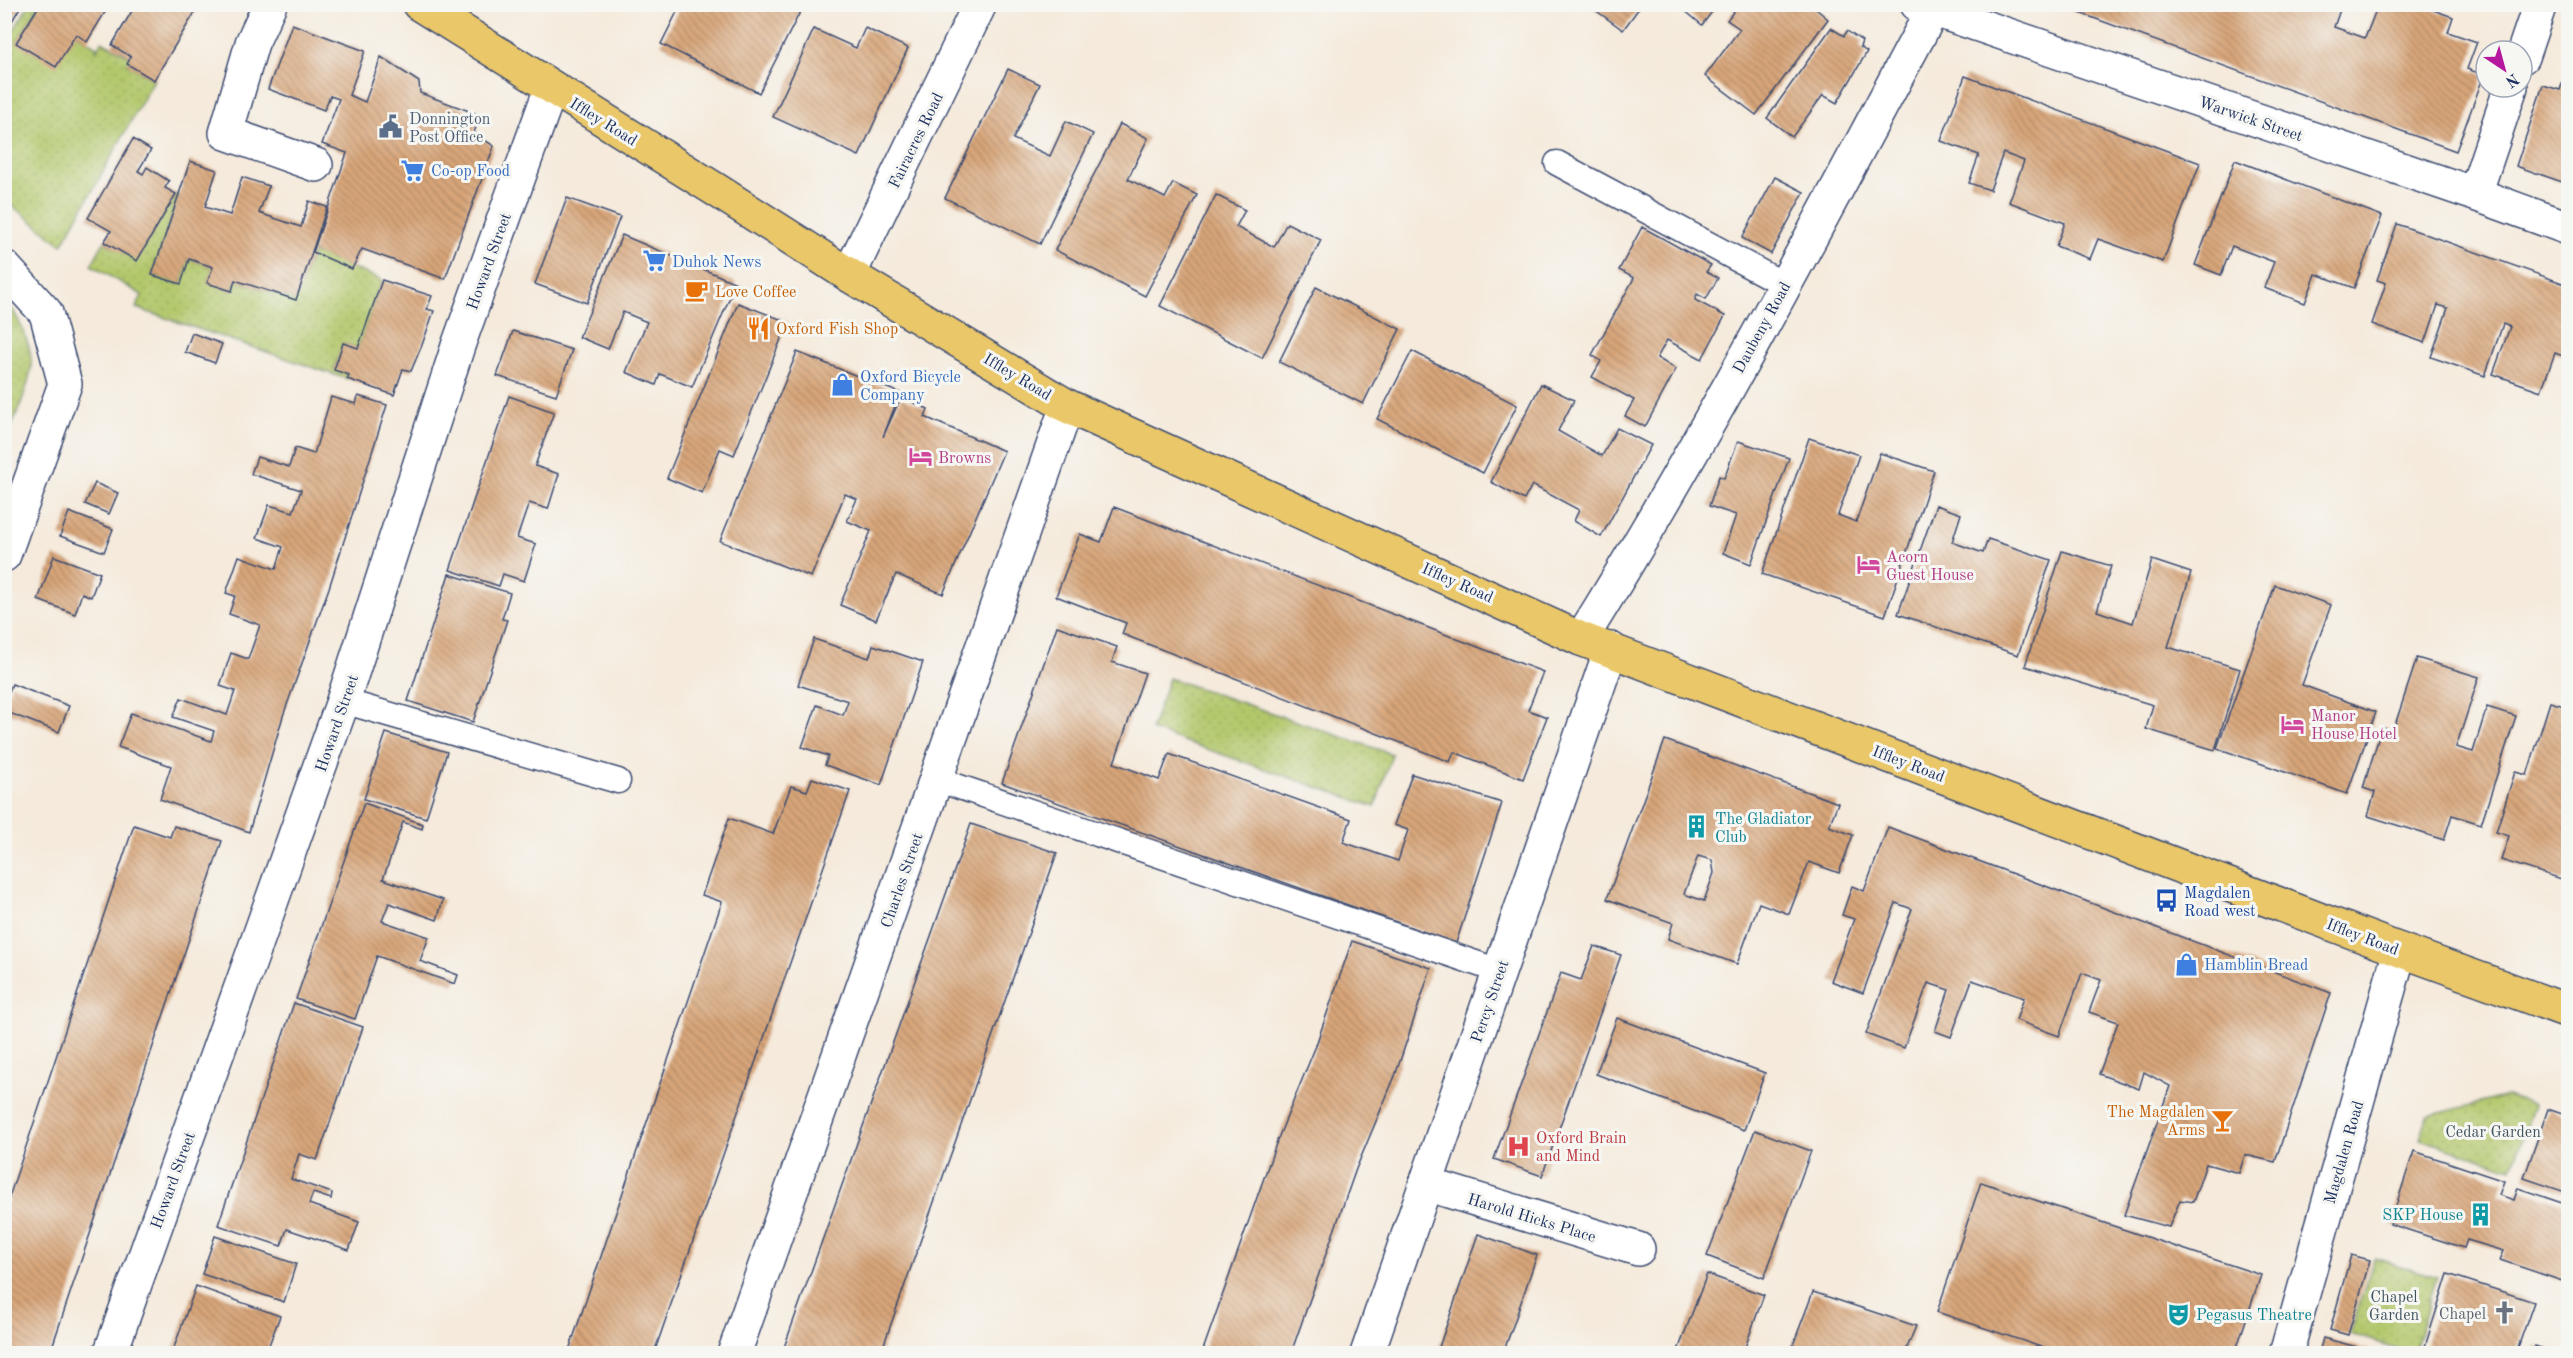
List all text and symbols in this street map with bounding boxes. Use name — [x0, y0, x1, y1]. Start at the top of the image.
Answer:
north arrow — [2474, 39, 2534, 99]
text: N — [2501, 69, 2521, 90]
street label: Fairacres Road — [887, 90, 947, 191]
street label: Warwick Street — [2196, 95, 2305, 145]
street label: Iffley Road — [566, 96, 639, 150]
place label: Donnington Post Office — [409, 112, 491, 146]
public building icon: Donnington Post Office — [378, 114, 404, 140]
supermarket icon: Co-op Food — [400, 157, 426, 183]
place label: Co-op Food — [431, 164, 510, 180]
street label: Howard Street — [465, 211, 515, 312]
supermarket icon: Duhok News — [641, 248, 667, 274]
place label: Duhok News — [672, 255, 762, 271]
cafe icon: Love Coffee — [684, 278, 710, 304]
street label: Daubeny Road — [1731, 280, 1794, 376]
place label: Love Coffee — [715, 285, 796, 301]
restaurant icon: Oxford Fish Shop — [745, 315, 771, 341]
place label: Oxford Fish Shop — [776, 322, 898, 338]
street label: Iffley Road — [980, 351, 1054, 404]
place label: Oxford Bicycle Company — [860, 370, 961, 404]
shop icon: Oxford Bicycle Company — [829, 372, 855, 398]
hotel icon: Browns — [907, 444, 933, 470]
place label: Browns — [938, 451, 991, 467]
place label: Acorn Guest House — [1886, 550, 1974, 584]
hotel icon: Acorn Guest House — [1855, 552, 1881, 578]
street label: Iffley Road — [1419, 561, 1495, 607]
street label: Howard Street — [314, 673, 362, 774]
place label: Manor House Hotel — [2311, 709, 2397, 743]
hotel icon: Manor House Hotel — [2280, 711, 2306, 737]
street label: Iffley Road — [1870, 744, 1947, 786]
place label: The Gladiator Club — [1715, 812, 1812, 846]
building icon: The Gladiator Club — [1684, 814, 1710, 840]
street label: Charles Street — [879, 831, 927, 930]
place label: Magdalen Road west — [2184, 886, 2256, 920]
bus stop icon: Magdalen Road west — [2153, 888, 2179, 914]
street label: Iffley Road — [2324, 917, 2401, 959]
shop icon: Hamblin Bread — [2173, 951, 2199, 977]
street label: Percy Street — [1469, 958, 1513, 1045]
place label: Hamblin Bread — [2204, 958, 2308, 974]
street label: Magdalen Road — [2323, 1099, 2367, 1206]
place label: The Magdalen Arms — [2107, 1105, 2205, 1139]
bar icon: The Magdalen Arms — [2210, 1107, 2236, 1133]
park label: Cedar Garden — [2445, 1125, 2541, 1141]
street label: Howard Street — [149, 1130, 199, 1231]
place label: Oxford Brain and Mind — [1536, 1131, 1627, 1165]
hospital icon: Oxford Brain and Mind — [1505, 1133, 1531, 1159]
street label: Harold Hicks Place — [1465, 1192, 1597, 1246]
building icon: SKP House — [2468, 1201, 2494, 1227]
place label: SKP House — [2382, 1208, 2463, 1224]
park label: Chapel Garden — [2369, 1290, 2420, 1324]
church icon: Chapel — [2491, 1300, 2517, 1326]
theatre icon: Pegasus Theatre — [2165, 1301, 2191, 1327]
place label: Chapel — [2439, 1307, 2486, 1323]
place label: Pegasus Theatre — [2196, 1308, 2312, 1324]

